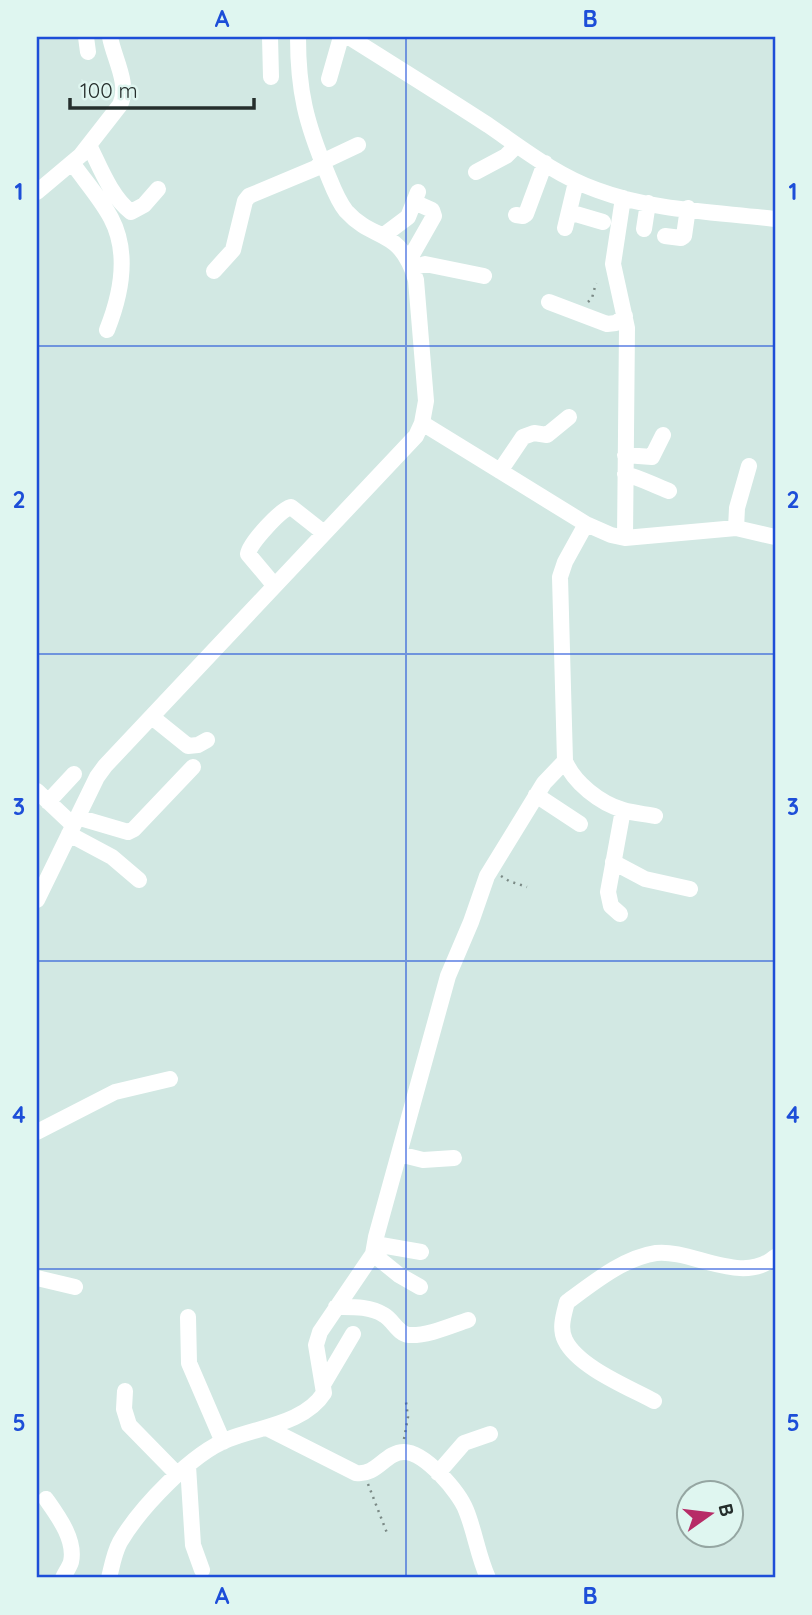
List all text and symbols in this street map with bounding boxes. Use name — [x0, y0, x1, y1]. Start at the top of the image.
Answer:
text: A — [215, 4, 230, 33]
text: B — [582, 4, 598, 33]
scale bar — [70, 66, 254, 110]
text: 100 m — [80, 77, 138, 103]
text: 1 — [15, 177, 23, 206]
text: 1 — [789, 177, 797, 206]
text: 2 — [12, 485, 26, 514]
text: 2 — [786, 485, 800, 514]
text: 3 — [13, 792, 25, 821]
text: 3 — [787, 792, 799, 821]
text: 4 — [12, 1100, 26, 1129]
text: 4 — [786, 1100, 800, 1129]
text: 5 — [12, 1408, 26, 1437]
text: 5 — [786, 1408, 800, 1437]
north arrow — [676, 1478, 746, 1548]
text: B — [713, 1501, 740, 1519]
text: A — [215, 1581, 230, 1610]
text: B — [582, 1581, 598, 1610]

